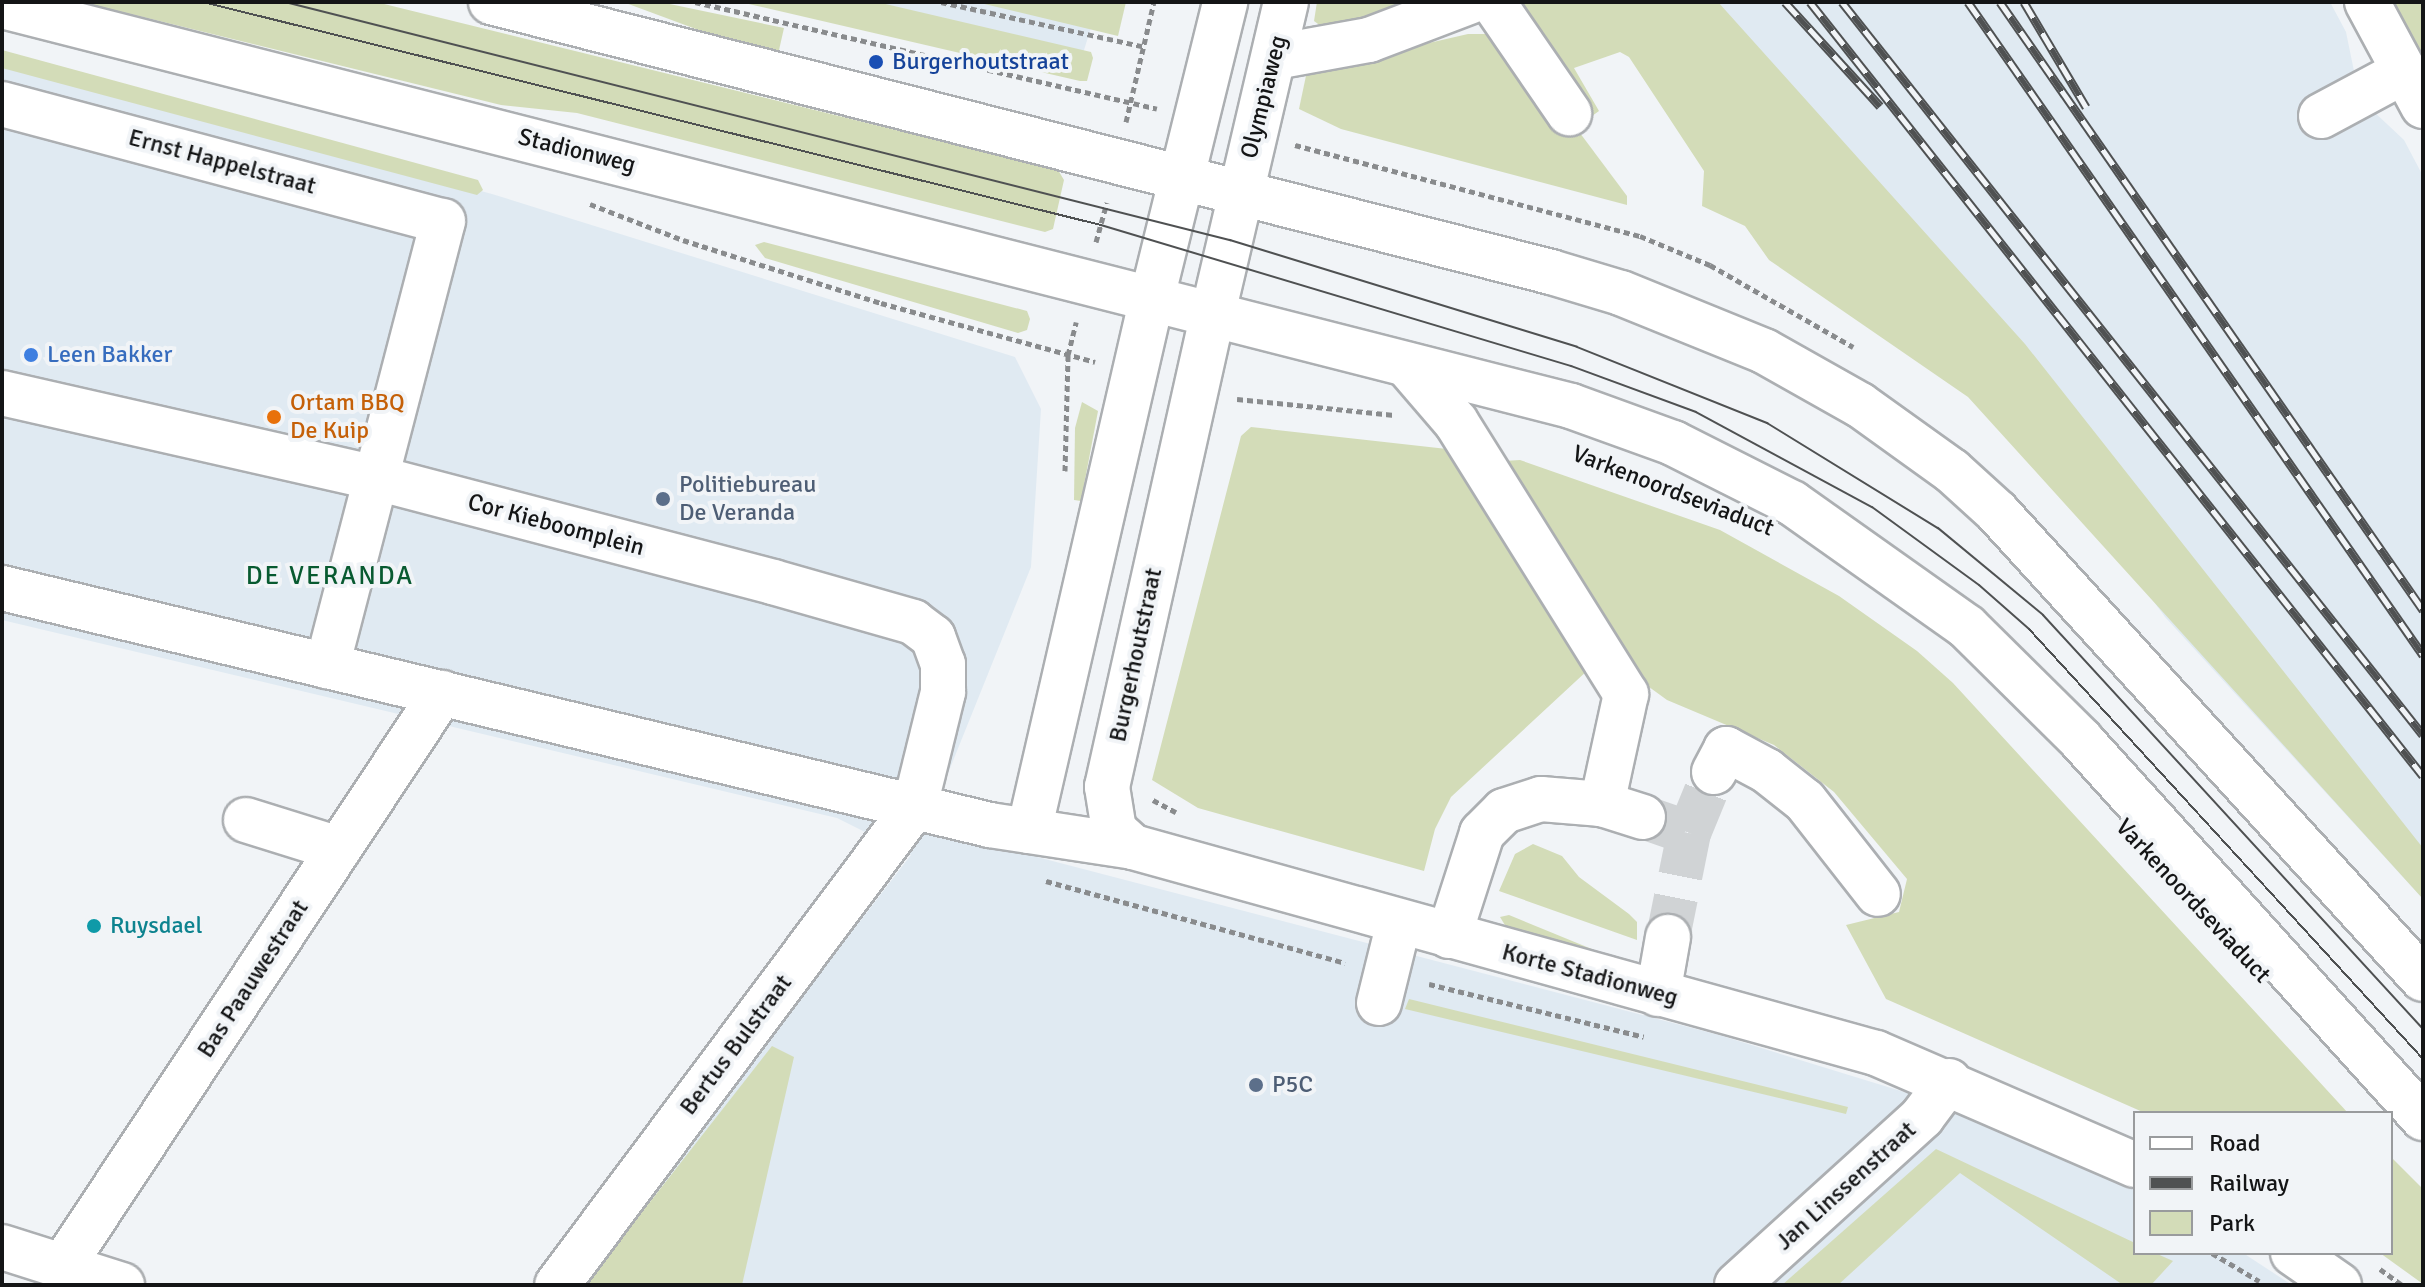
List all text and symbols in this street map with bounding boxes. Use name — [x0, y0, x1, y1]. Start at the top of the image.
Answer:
street label: Olympiaweg — [1235, 33, 1293, 161]
place label: Burgerhoutstraat — [892, 48, 1069, 76]
marker: Burgerhoutstraat — [867, 53, 885, 71]
street label: Ernst Happelstraat — [125, 123, 319, 201]
street label: Stadionweg — [515, 123, 639, 179]
place label: Leen Bakker — [47, 341, 172, 369]
marker: Leen Bakker — [22, 346, 40, 364]
place label: Ortam BBQ De Kuip — [290, 389, 405, 445]
marker: Ortam BBQ De Kuip — [265, 408, 283, 426]
street label: Varkenoordseviaduct — [1568, 439, 1778, 543]
place label: Politiebureau De Veranda — [679, 471, 816, 527]
street label: Cor Kieboomplein — [465, 488, 647, 562]
marker: Politiebureau De Veranda — [654, 490, 672, 508]
district label: DE VERANDA — [246, 561, 414, 593]
street label: Burgerhoutstraat — [1104, 565, 1168, 745]
street label: Varkenoordseviaduct — [2110, 813, 2276, 989]
street label: Bas Paauwestraat — [191, 895, 315, 1063]
place label: Ruysdael — [110, 912, 203, 940]
marker: Ruysdael — [85, 917, 103, 935]
street label: Korte Stadionweg — [1499, 938, 1681, 1012]
street label: Bertus Bulstraat — [674, 969, 798, 1121]
place label: P5C — [1272, 1071, 1313, 1099]
marker: P5C — [1247, 1076, 1265, 1094]
legend — [2133, 1111, 2393, 1255]
street label: Jan Linssenstraat — [1770, 1116, 1922, 1256]
text: Road — [2209, 1128, 2260, 1158]
text: Railway — [2209, 1168, 2289, 1198]
text: Park — [2209, 1208, 2255, 1238]

